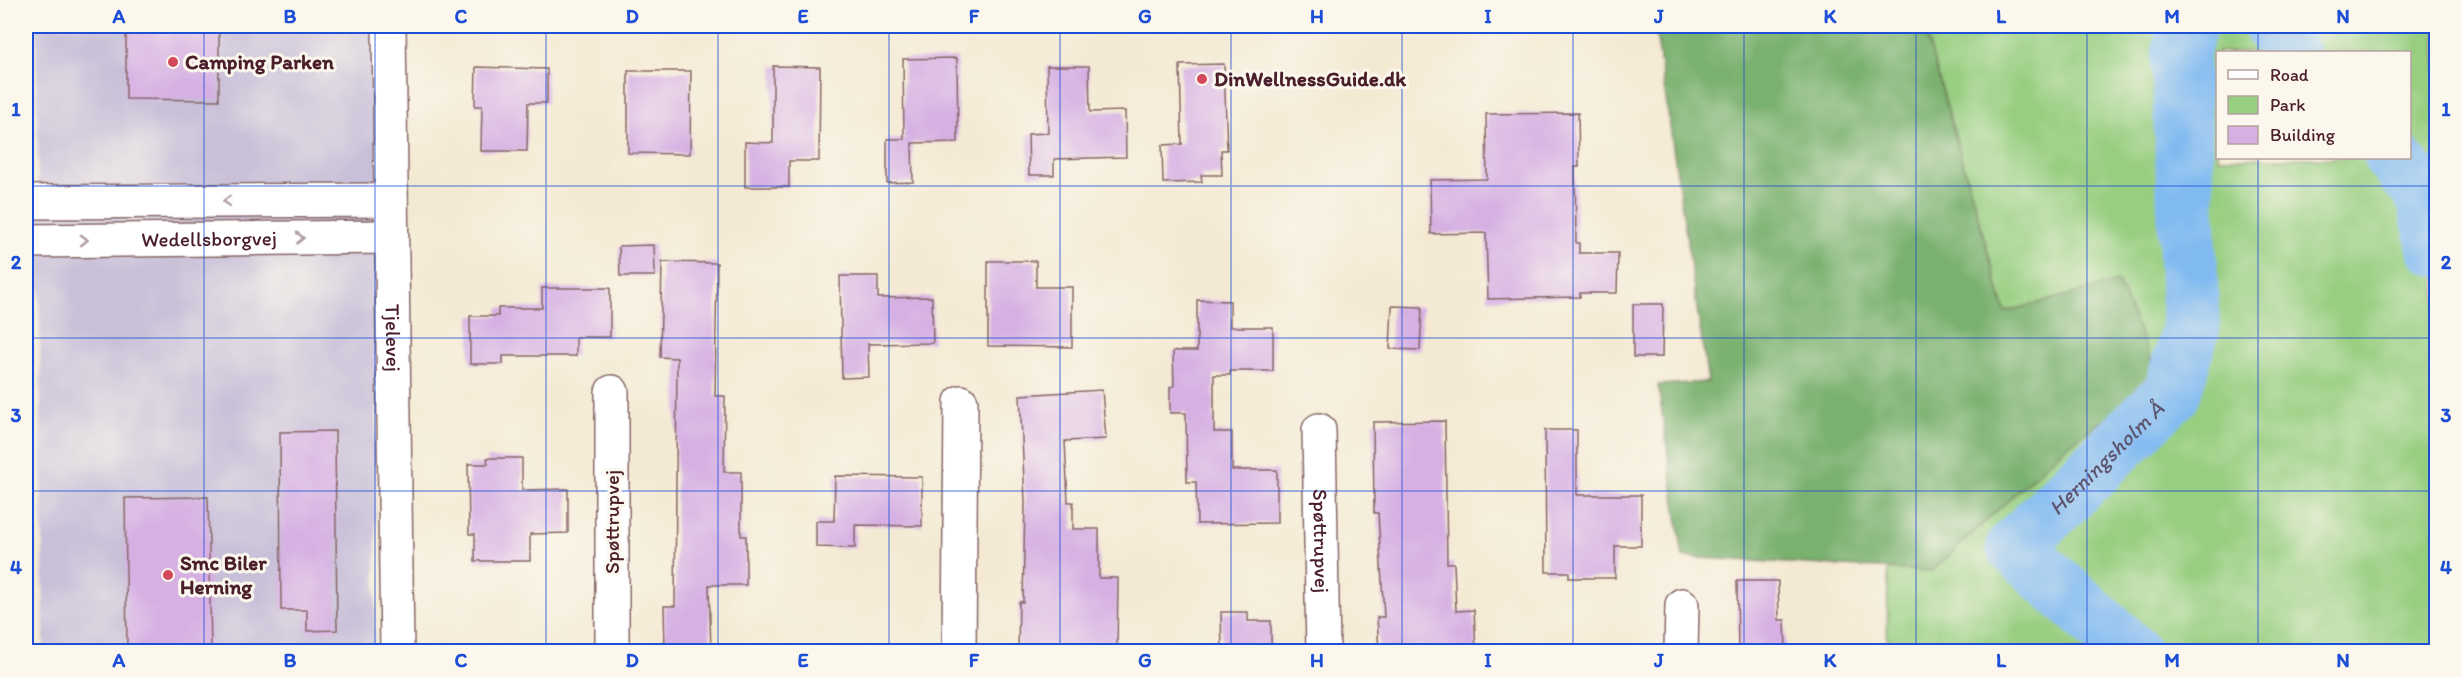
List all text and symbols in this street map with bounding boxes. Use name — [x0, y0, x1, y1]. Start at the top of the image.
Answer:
text: A — [112, 4, 126, 28]
text: B — [284, 4, 297, 28]
text: C — [455, 4, 468, 28]
text: D — [625, 4, 639, 28]
text: E — [797, 4, 809, 28]
text: F — [969, 4, 980, 28]
text: G — [1138, 4, 1152, 28]
text: H — [1310, 4, 1324, 28]
text: I — [1484, 4, 1492, 28]
text: J — [1653, 4, 1664, 28]
text: K — [1824, 4, 1838, 28]
text: L — [1996, 4, 2007, 28]
text: M — [2164, 4, 2180, 28]
text: N — [2336, 4, 2350, 28]
place label: Camping Parken — [185, 49, 334, 75]
legend — [2216, 51, 2411, 159]
marker: Camping Parken — [166, 55, 180, 69]
text: Road — [2270, 64, 2309, 86]
place label: DinWellnessGuide.dk — [1214, 66, 1407, 91]
marker: DinWellnessGuide.dk — [1195, 72, 1209, 86]
text: Park — [2270, 94, 2305, 116]
text: 1 — [11, 97, 21, 121]
text: 1 — [2441, 97, 2451, 121]
text: Building — [2270, 124, 2336, 146]
one-way arrow — [223, 195, 232, 207]
street label: Wedellsborgvej — [141, 225, 277, 252]
one-way arrow — [295, 231, 304, 244]
one-way arrow — [79, 234, 88, 246]
text: 2 — [11, 250, 22, 274]
text: 2 — [2441, 250, 2452, 274]
street label: Tjelevej — [381, 304, 406, 372]
water label: Herningsholm Å — [2043, 395, 2171, 521]
text: 3 — [11, 403, 22, 427]
text: 3 — [2441, 403, 2452, 427]
street label: Spøttrupvej — [599, 470, 624, 574]
street label: Spøttrupvej — [1308, 489, 1335, 593]
place label: Smc Biler Herning — [180, 550, 267, 600]
text: 4 — [10, 555, 22, 579]
text: 4 — [2440, 555, 2452, 579]
marker: Smc Biler Herning — [161, 568, 175, 582]
text: A — [112, 648, 126, 672]
text: B — [284, 648, 297, 672]
text: C — [455, 648, 468, 672]
text: D — [625, 648, 639, 672]
text: E — [797, 648, 809, 672]
text: F — [969, 648, 980, 672]
text: G — [1138, 648, 1152, 672]
text: H — [1310, 648, 1324, 672]
text: I — [1484, 648, 1492, 672]
text: J — [1653, 648, 1664, 672]
text: K — [1824, 648, 1838, 672]
text: L — [1996, 648, 2007, 672]
text: M — [2164, 648, 2180, 672]
text: N — [2336, 648, 2350, 672]

